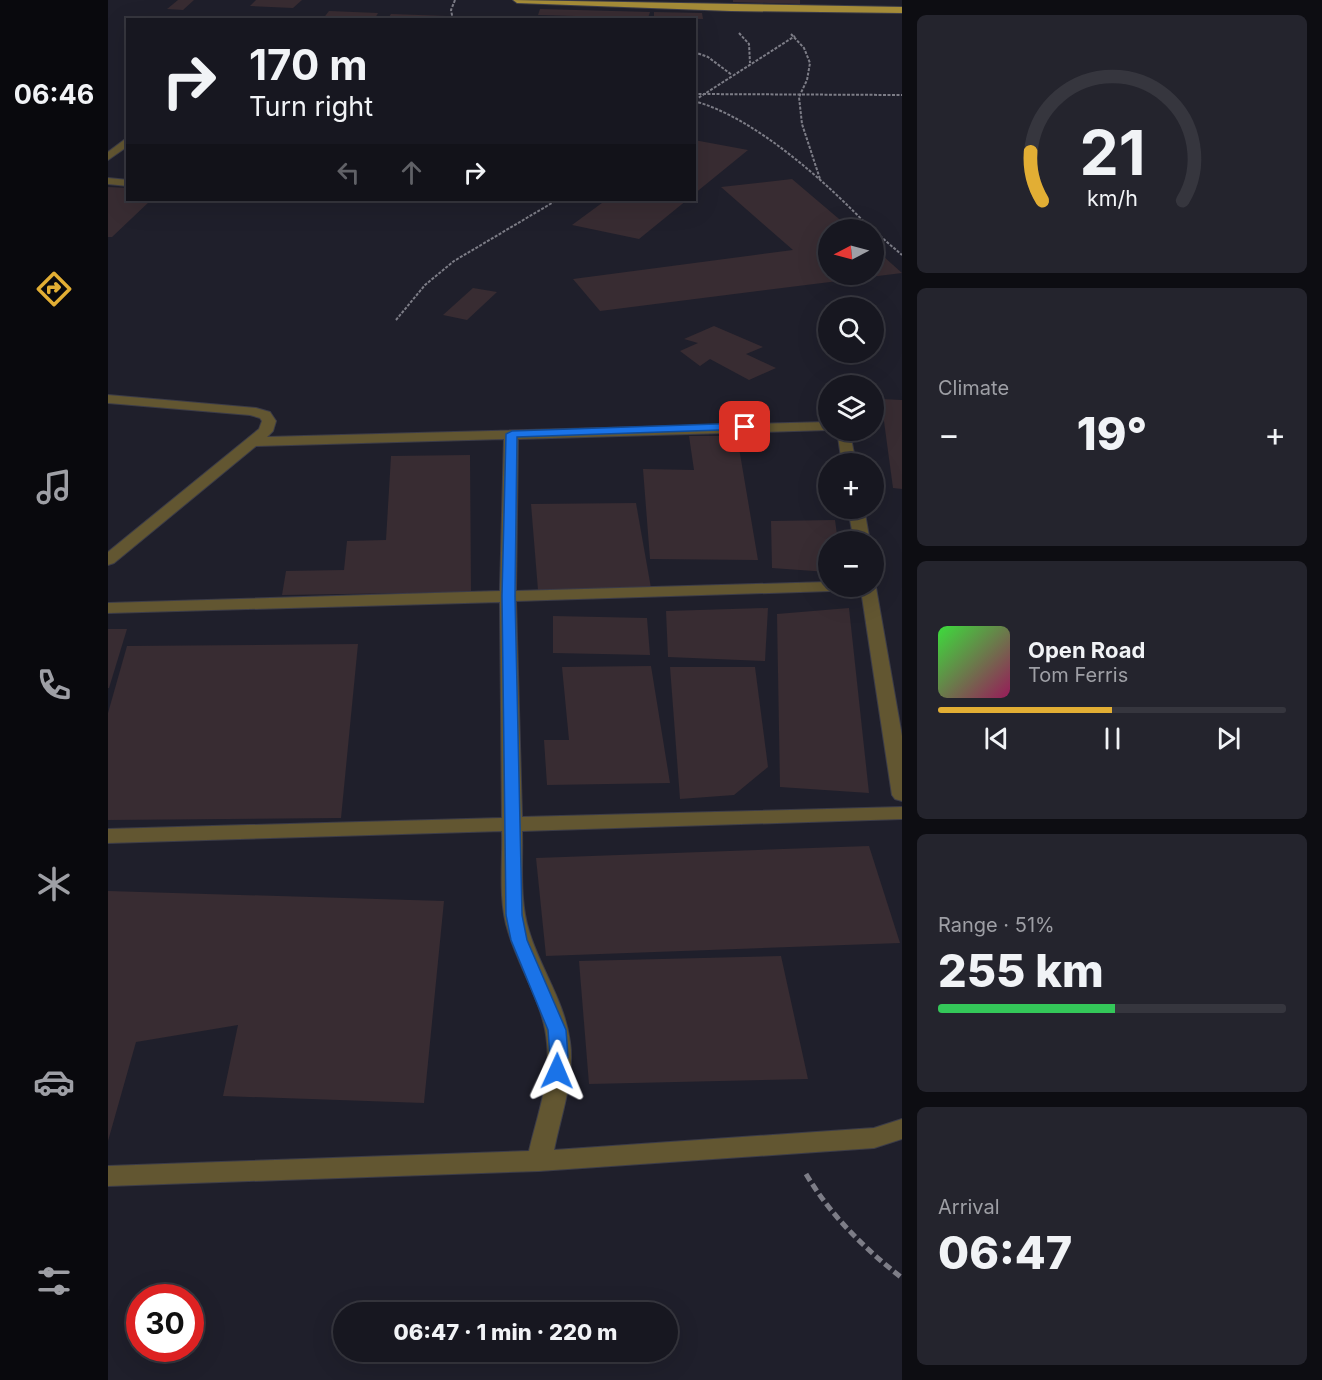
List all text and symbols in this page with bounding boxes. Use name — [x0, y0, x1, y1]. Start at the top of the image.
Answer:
text: 170 m — [249, 39, 367, 90]
icon: right — [150, 42, 228, 120]
text: 06:46 — [14, 78, 94, 111]
text: Turn right — [249, 90, 373, 123]
text: 21 — [1079, 115, 1145, 190]
icon: left — [332, 156, 365, 189]
icon: ahead — [395, 156, 428, 189]
icon: right — [458, 156, 491, 189]
text: km/h — [1087, 185, 1137, 211]
north arrow — [818, 219, 884, 285]
map controls — [818, 219, 884, 597]
icon: directions — [33, 268, 75, 310]
button: search — [818, 297, 884, 363]
button: layers — [818, 375, 884, 441]
text: Climate — [938, 376, 1009, 400]
pin — [719, 401, 770, 452]
text: 19° — [1077, 406, 1147, 461]
icon: arrive — [728, 410, 761, 443]
text: − — [938, 414, 960, 454]
text: + — [1264, 414, 1286, 454]
button: + — [818, 453, 884, 519]
icon: music — [33, 466, 75, 508]
button: − — [818, 531, 884, 597]
text: Open Road — [1028, 637, 1145, 663]
text: Tom Ferris — [1028, 663, 1128, 687]
icon: phone — [33, 664, 75, 706]
icon: previous — [980, 722, 1013, 755]
icon: pause — [1096, 722, 1129, 755]
icon: next — [1212, 722, 1245, 755]
icon: climate — [33, 863, 75, 905]
text: Range · 51% — [938, 913, 1055, 937]
text: 255 km — [938, 943, 1104, 998]
position arrow — [525, 1039, 589, 1103]
icon: car — [33, 1061, 75, 1103]
text: Arrival — [938, 1195, 1000, 1219]
text: 06:47 — [938, 1225, 1072, 1280]
icon: filters — [33, 1260, 75, 1302]
speed limit sign: 30 — [126, 1284, 204, 1362]
text: 06:47 · 1 min · 220 m — [394, 1319, 618, 1345]

